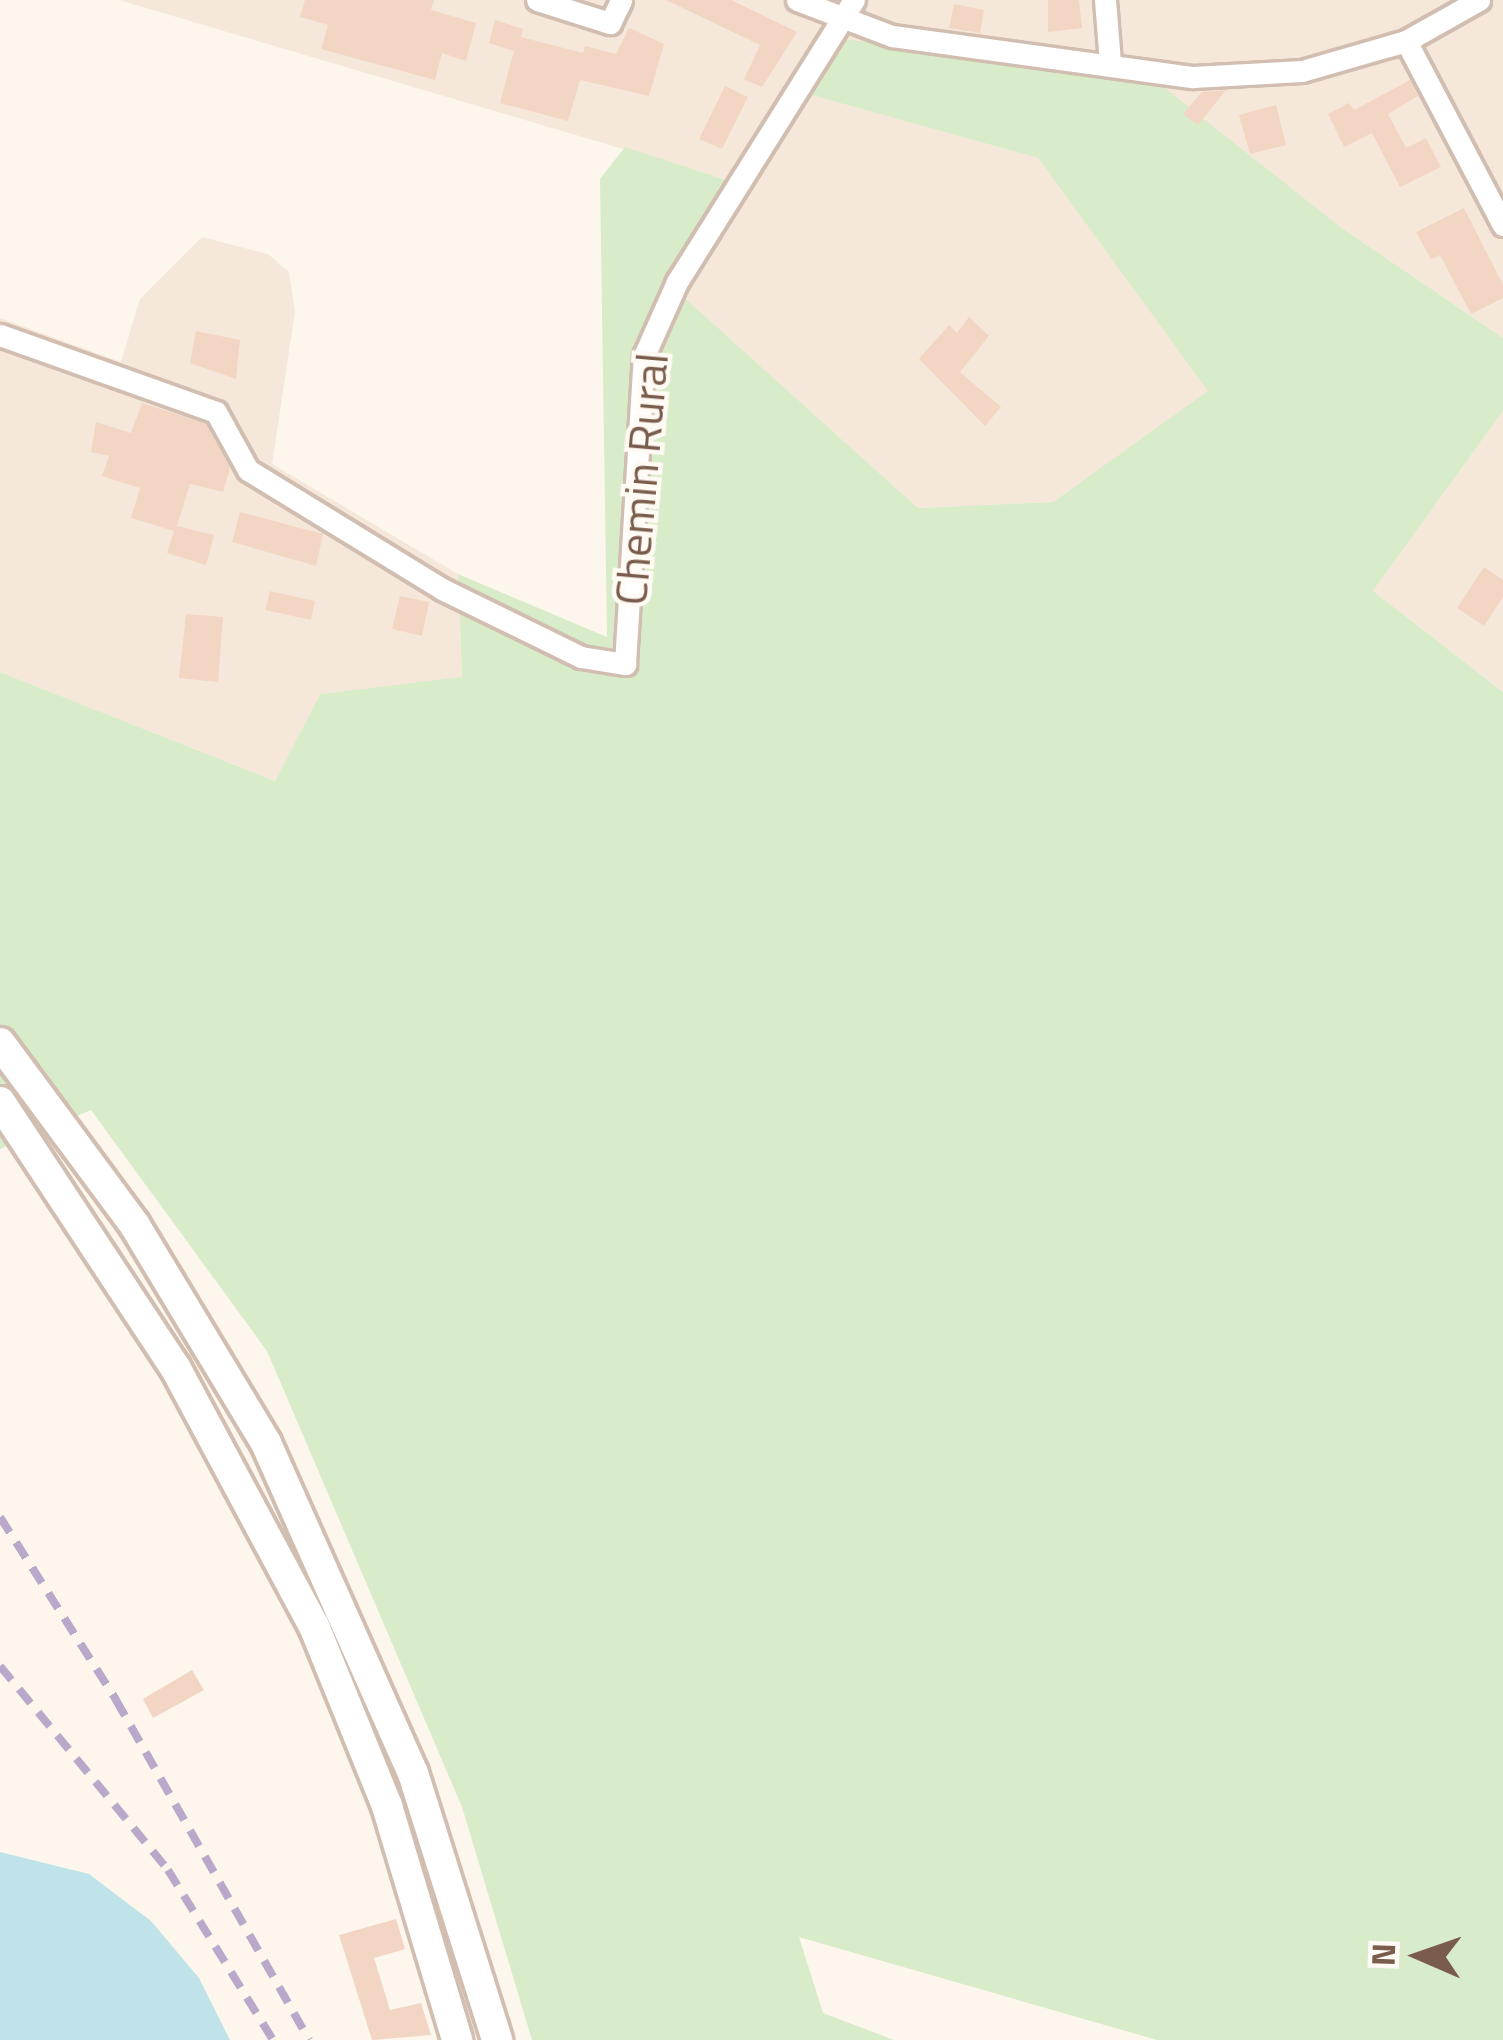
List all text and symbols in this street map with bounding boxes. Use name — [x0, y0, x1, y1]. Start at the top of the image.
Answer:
street label: Chemin Rural — [603, 351, 679, 607]
north arrow — [1359, 1896, 1479, 2016]
text: N — [1358, 1942, 1408, 1967]

